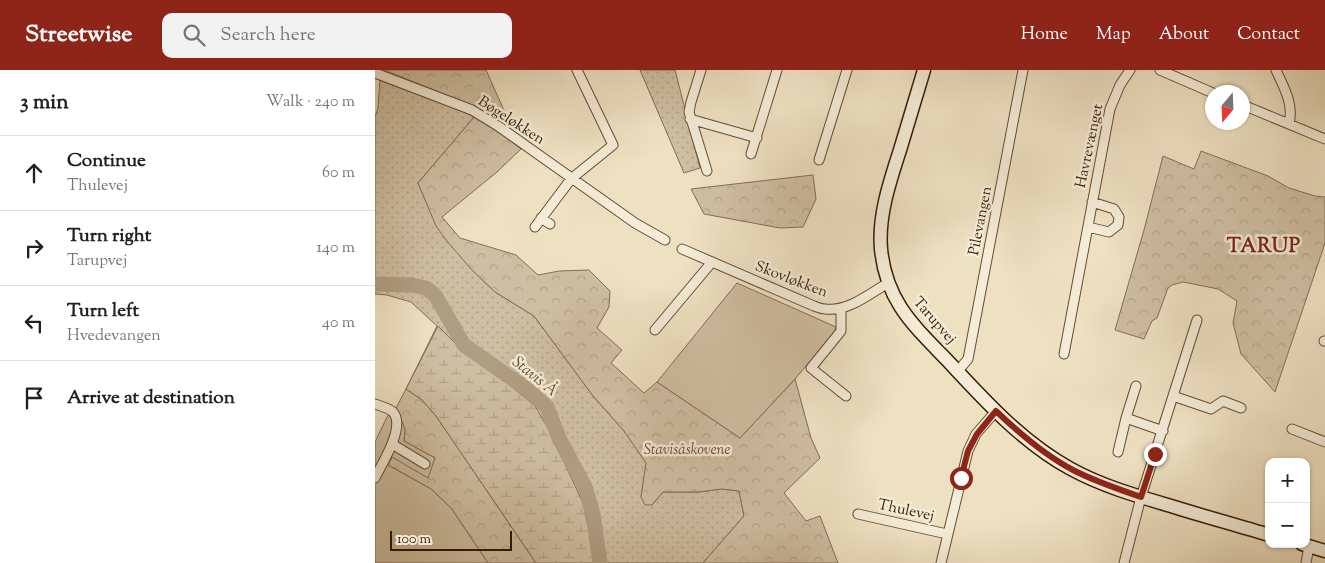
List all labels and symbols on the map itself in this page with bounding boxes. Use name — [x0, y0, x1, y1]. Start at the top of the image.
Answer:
north arrow — [1205, 85, 1250, 130]
street label: Bøgeløkken — [473, 92, 549, 151]
street label: Havrevænget — [1071, 102, 1109, 190]
street label: Pilevangen — [964, 185, 998, 257]
district label: TARUP — [1227, 233, 1301, 262]
street label: Skovløkken — [752, 256, 831, 304]
street label: Tarupvej — [908, 293, 960, 349]
water label: Stavis Å — [506, 352, 562, 403]
park label: Stavisåskovene — [644, 440, 730, 461]
route end — [1144, 443, 1167, 466]
route start — [950, 467, 973, 490]
street label: Thulevej — [876, 495, 936, 527]
scale bar — [390, 528, 513, 551]

